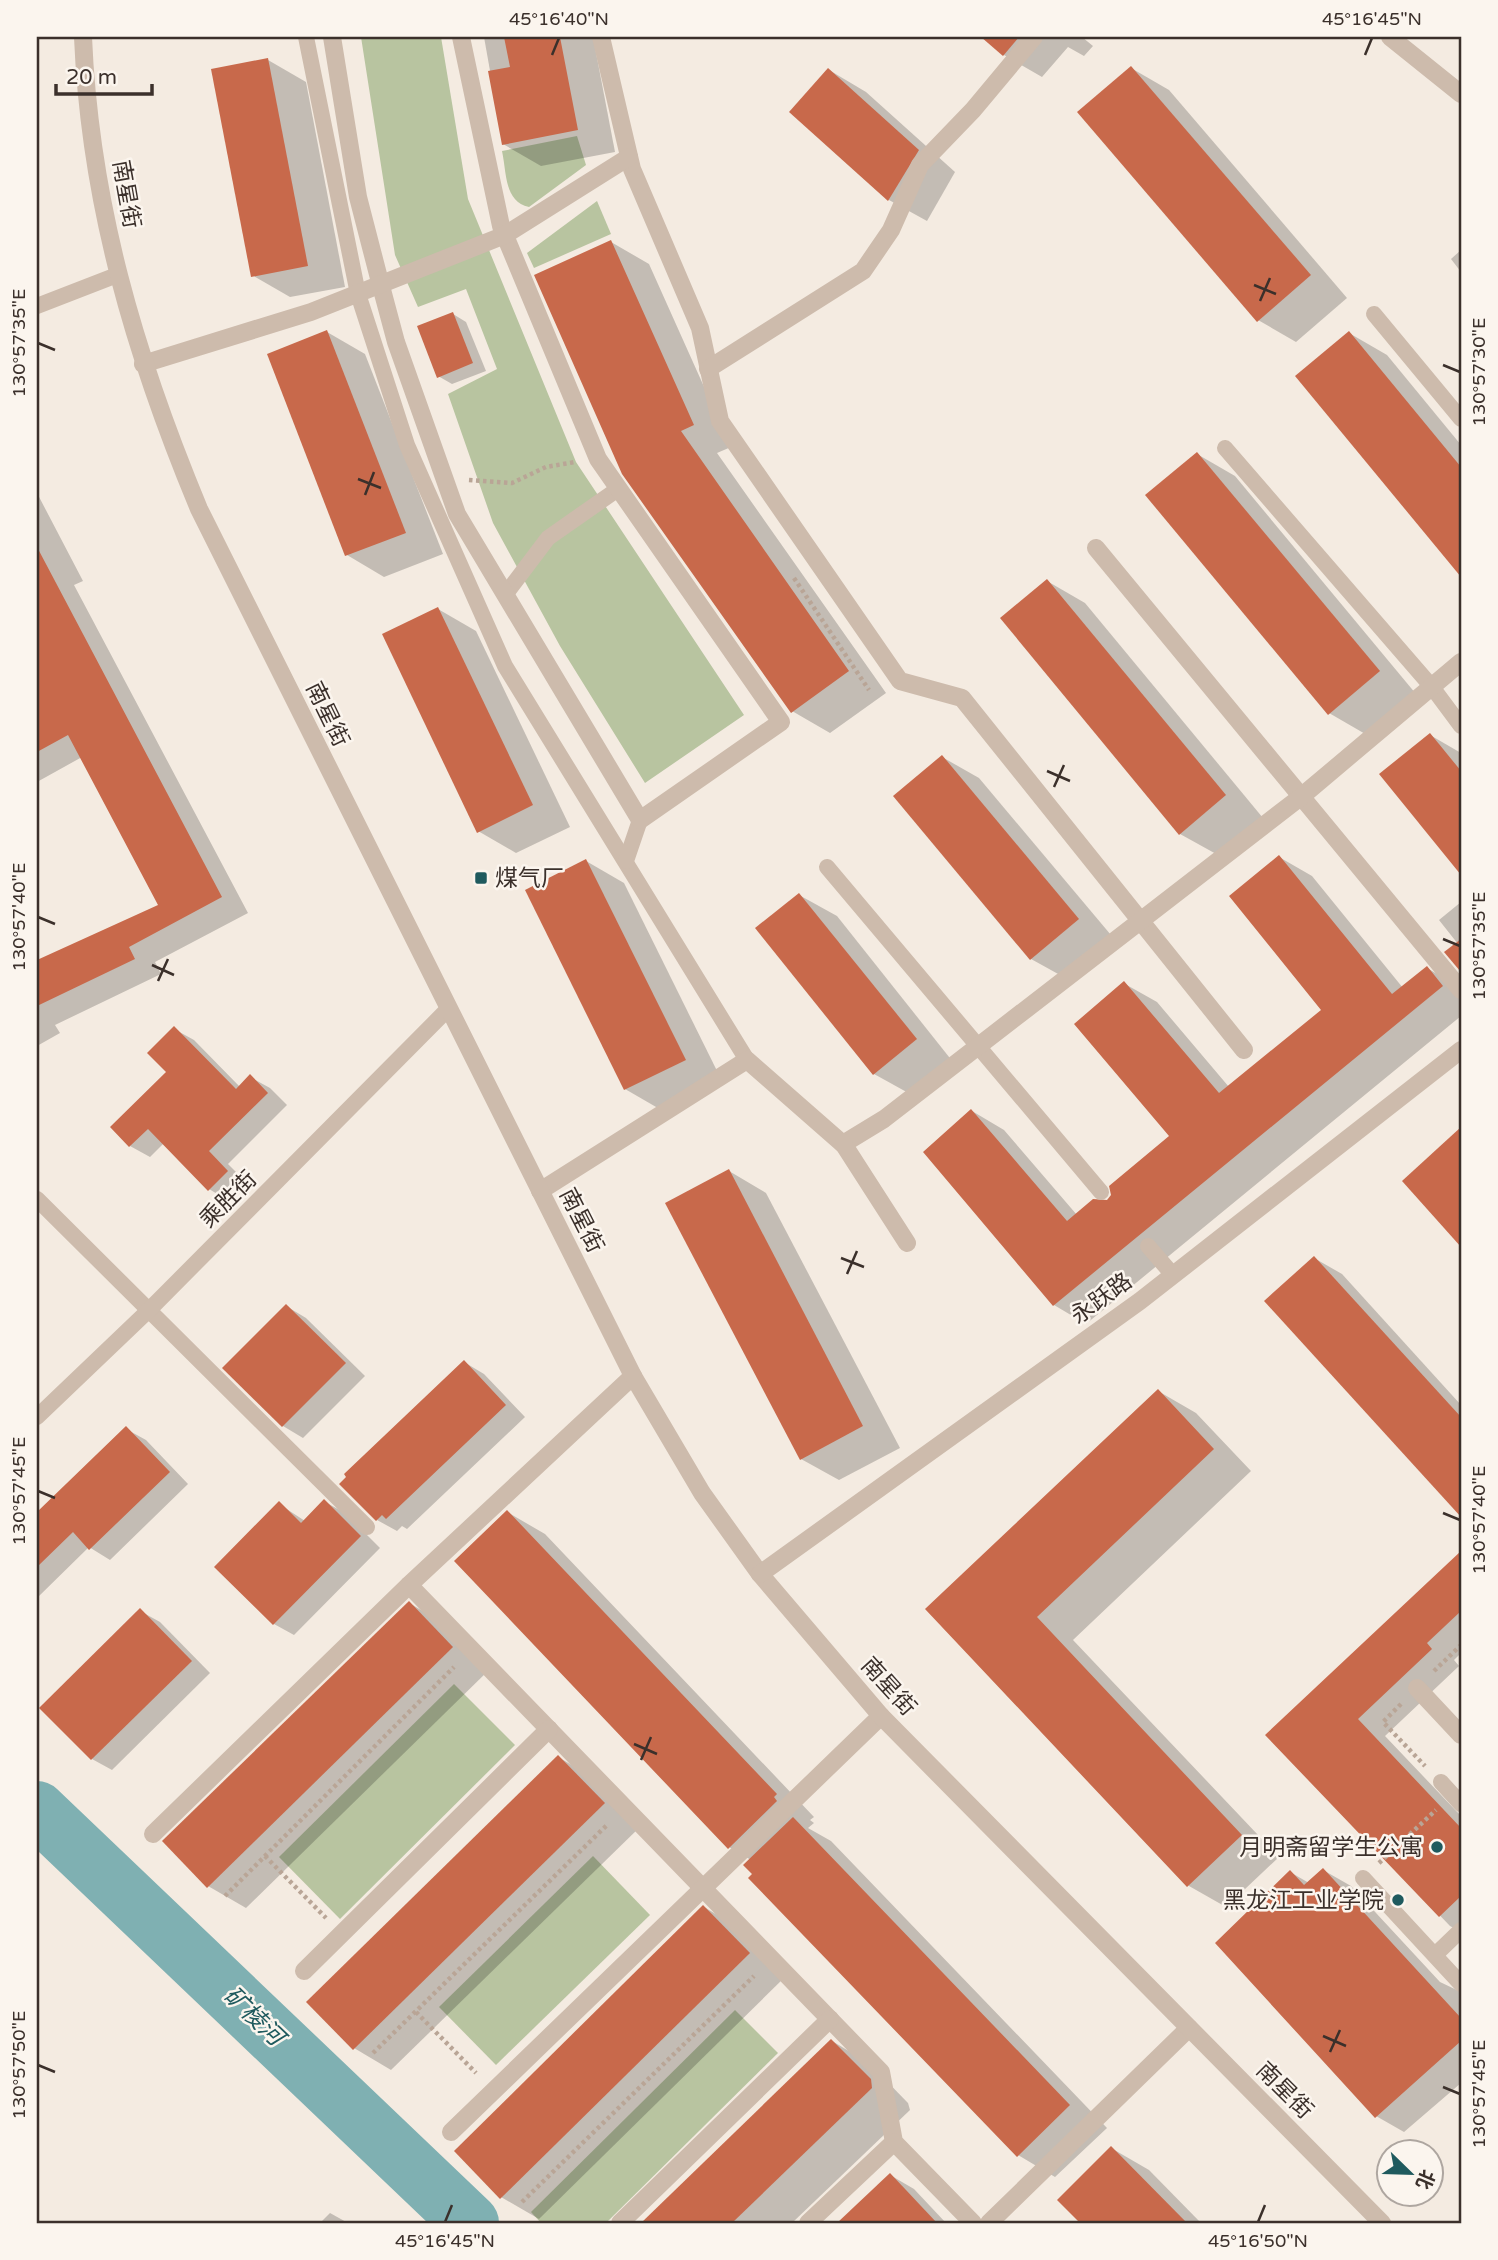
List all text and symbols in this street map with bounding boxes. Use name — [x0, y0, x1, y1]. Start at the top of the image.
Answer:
text: 45°16'40"N — [509, 8, 609, 30]
text: 45°16'45"N — [1322, 8, 1422, 30]
scale bar — [56, 52, 152, 96]
text: 20 m — [66, 65, 117, 90]
street label: 南星街 — [106, 158, 146, 231]
text: 130°57'35"E — [8, 289, 30, 397]
text: 130°57'30"E — [1468, 318, 1490, 426]
street label: 南星街 — [299, 677, 355, 752]
text: 130°57'40"E — [8, 863, 30, 971]
place label: 煤气厂 — [495, 865, 564, 893]
marker: 煤气厂 — [473, 870, 489, 886]
text: 130°57'35"E — [1468, 892, 1490, 1000]
street label: 乘胜街 — [194, 1165, 263, 1234]
street label: 南星街 — [553, 1183, 609, 1258]
street label: 永跃路 — [1065, 1267, 1138, 1330]
text: 130°57'45"E — [8, 1437, 30, 1545]
text: 130°57'40"E — [1468, 1466, 1490, 1574]
street label: 南星街 — [855, 1652, 922, 1722]
place label: 月明斋留学生公寓 — [1239, 1834, 1423, 1862]
marker: 月明斋留学生公寓 — [1429, 1839, 1445, 1855]
place label: 黑龙江工业学院 — [1223, 1887, 1384, 1915]
marker: 黑龙江工业学院 — [1390, 1892, 1406, 1908]
water label: 矿棱河 — [218, 1981, 292, 2055]
text: 130°57'50"E — [8, 2011, 30, 2119]
text: 130°57'45"E — [1468, 2040, 1490, 2148]
street label: 南星街 — [1250, 2056, 1319, 2125]
north arrow — [1376, 2138, 1446, 2208]
text: 北 — [1411, 2166, 1439, 2192]
text: 45°16'45"N — [395, 2230, 495, 2252]
text: 45°16'50"N — [1208, 2230, 1308, 2252]

